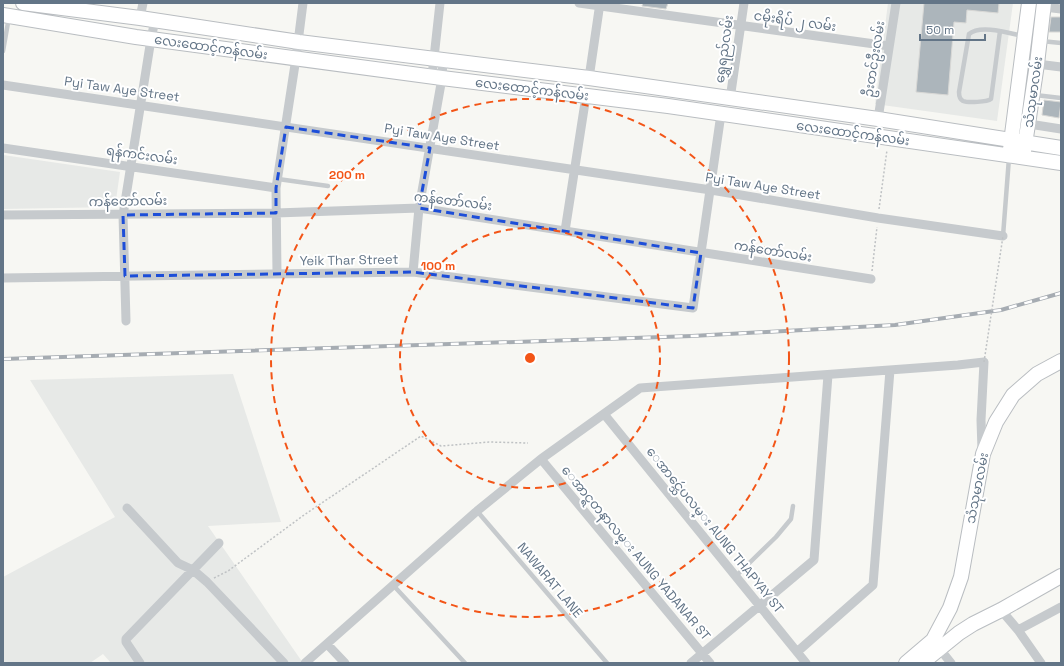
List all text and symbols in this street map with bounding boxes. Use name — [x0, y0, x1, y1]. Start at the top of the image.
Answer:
street label: ငမိုးရိပ် ၂ လမ်း — [753, 7, 837, 37]
street label: ရွှေရည်လမ်း — [711, 14, 739, 84]
scale bar — [920, 16, 985, 42]
street label: ဦးတင်ဦးလမ်း — [860, 20, 890, 99]
text: 50 m — [926, 22, 954, 38]
street label: လေးထောင့်ကန်လမ်း — [153, 31, 269, 65]
street label: သံသုမာလမ်း — [1020, 55, 1048, 129]
street label: Pyi Taw Aye Street — [63, 72, 181, 106]
street label: လေးထောင့်ကန်လမ်း — [474, 74, 590, 106]
street label: လေးထောင့်ကန်လမ်း — [795, 117, 911, 151]
street label: Pyi Taw Aye Street — [383, 120, 501, 154]
street label: ရန်ကင်းလမ်း — [105, 142, 179, 170]
text: 200 m — [329, 167, 365, 183]
street label: Pyi Taw Aye Street — [704, 169, 822, 203]
street label: ကန်တော်လမ်း — [413, 188, 493, 216]
street label: ကန်တော်လမ်း — [89, 192, 167, 212]
street label: ကန်တော်လမ်း — [733, 236, 813, 268]
street label: Yeik Thar Street — [299, 251, 399, 269]
text: 100 m — [421, 258, 455, 274]
centre of rings — [523, 351, 537, 365]
street label: ေအာင္သေဴပလမ္း AUNG THAPYAY ST — [641, 443, 788, 618]
street label: သံသုမာလမ်း — [962, 451, 994, 525]
street label: ေအာင္ရတနာလမ္း AUNG YADANAR ST — [556, 462, 715, 646]
street label: NAWARAT LANE — [514, 539, 586, 621]

